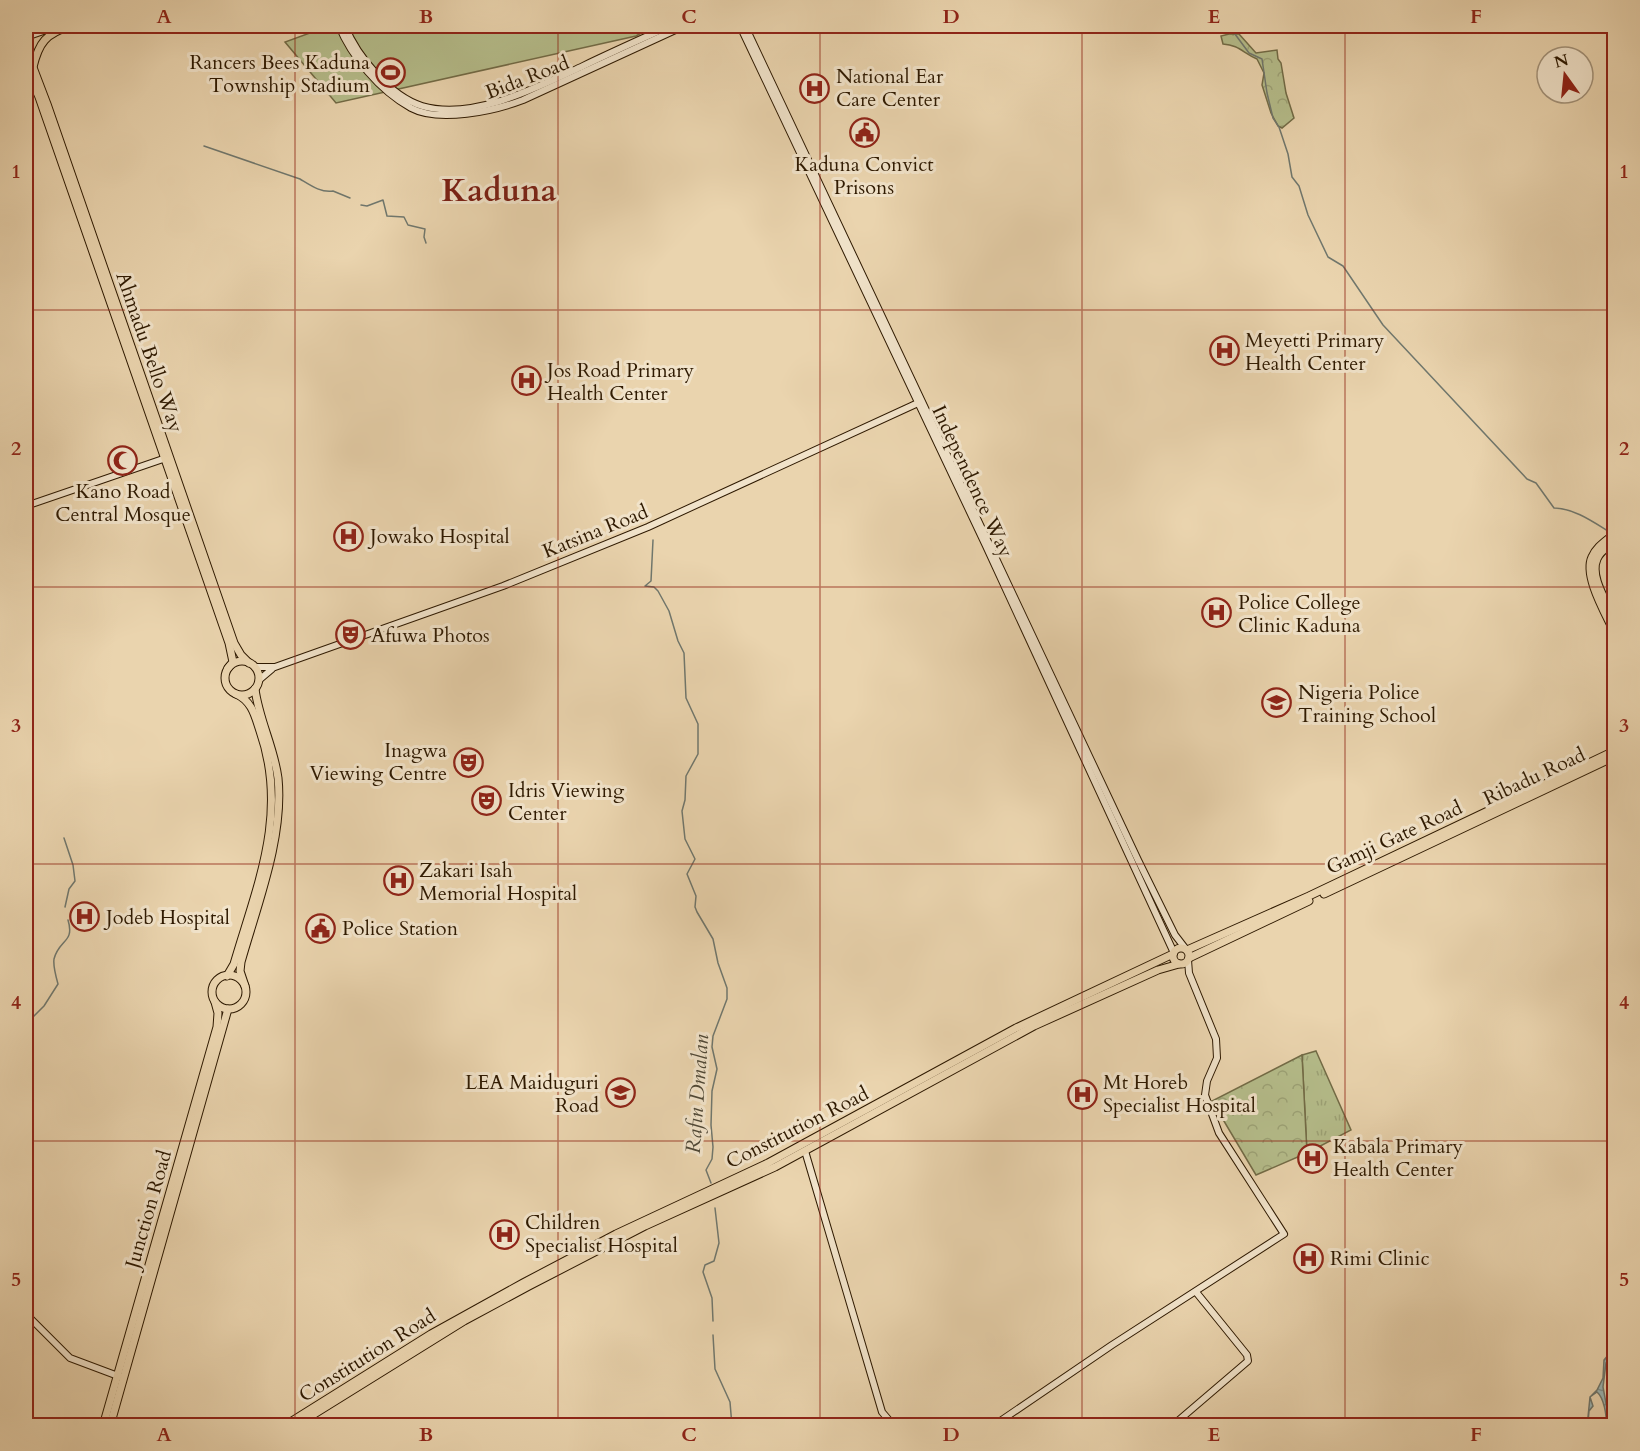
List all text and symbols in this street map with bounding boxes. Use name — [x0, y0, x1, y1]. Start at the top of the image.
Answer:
text: A — [156, 3, 172, 30]
text: B — [419, 3, 433, 30]
text: C — [681, 3, 697, 30]
text: D — [942, 3, 960, 30]
text: E — [1208, 3, 1220, 30]
text: F — [1470, 3, 1482, 30]
north arrow — [1535, 45, 1595, 105]
place label: Rancers Bees Kaduna Township Stadium — [190, 49, 370, 99]
street label: Bida Road — [481, 49, 573, 106]
text: N — [1552, 49, 1571, 74]
sports icon: Rancers Bees Kaduna Township Stadium — [375, 57, 407, 89]
place label: National Ear Care Center — [836, 63, 944, 113]
hospital icon: National Ear Care Center — [799, 72, 831, 104]
public building icon: Kaduna Convict Prisons — [848, 117, 880, 149]
place label: Kaduna Convict Prisons — [794, 151, 934, 201]
text: 1 — [11, 158, 21, 185]
text: 1 — [1619, 158, 1629, 185]
district label: Kaduna — [441, 169, 557, 213]
street label: Ahmadu Bello Way — [109, 268, 190, 436]
place label: Meyetti Primary Health Center — [1245, 327, 1385, 377]
hospital icon: Meyetti Primary Health Center — [1208, 335, 1240, 367]
place label: Jos Road Primary Health Center — [544, 357, 695, 407]
hospital icon: Jos Road Primary Health Center — [510, 365, 542, 397]
street label: Independence Way — [925, 401, 1020, 562]
text: 2 — [11, 435, 21, 462]
text: 2 — [1619, 435, 1629, 462]
mosque icon: Kano Road Central Mosque — [107, 445, 139, 477]
place label: Kano Road Central Mosque — [55, 478, 191, 528]
street label: Katsina Road — [538, 498, 652, 565]
hospital icon: Jowako Hospital — [333, 520, 365, 552]
place label: Jowako Hospital — [367, 523, 510, 550]
place label: Police College Clinic Kaduna — [1238, 589, 1361, 639]
hospital icon: Police College Clinic Kaduna — [1201, 597, 1233, 629]
theatre icon: Afuwa Photos — [334, 619, 366, 651]
place label: Afuwa Photos — [371, 622, 490, 649]
place label: Nigeria Police Training School — [1298, 679, 1436, 729]
school or university icon: Nigeria Police Training School — [1261, 687, 1293, 719]
text: 3 — [11, 712, 21, 739]
text: 3 — [1619, 712, 1629, 739]
place label: Inagwa Viewing Centre — [310, 737, 447, 787]
street label: Ribadu Road — [1479, 741, 1590, 812]
theatre icon: Inagwa Viewing Centre — [452, 746, 484, 778]
place label: Idris Viewing Center — [508, 777, 625, 827]
theatre icon: Idris Viewing Center — [471, 785, 503, 817]
street label: Gamji Gate Road — [1322, 794, 1467, 881]
place label: Zakari Isah Memorial Hospital — [419, 857, 577, 907]
hospital icon: Zakari Isah Memorial Hospital — [382, 865, 414, 897]
hospital icon: Jodeb Hospital — [69, 901, 101, 933]
place label: Jodeb Hospital — [103, 904, 230, 931]
public building icon: Police Station — [305, 912, 337, 944]
place label: Police Station — [342, 915, 459, 942]
text: 4 — [11, 989, 21, 1016]
text: 4 — [1619, 989, 1629, 1016]
water label: Rafin Dmalan — [679, 1033, 716, 1155]
place label: LEA Maiduguri Road — [465, 1069, 599, 1119]
place label: Mt Horeb Specialist Hospital — [1103, 1069, 1256, 1119]
school or university icon: LEA Maiduguri Road — [604, 1077, 636, 1109]
hospital icon: Mt Horeb Specialist Hospital — [1066, 1078, 1098, 1110]
street label: Constitution Road — [721, 1080, 874, 1175]
place label: Kabala Primary Health Center — [1333, 1133, 1464, 1183]
hospital icon: Kabala Primary Health Center — [1296, 1142, 1328, 1174]
street label: Junction Road — [118, 1147, 178, 1274]
place label: Children Specialist Hospital — [525, 1209, 678, 1259]
hospital icon: Children Specialist Hospital — [488, 1218, 520, 1250]
hospital icon: Rimi Clinic — [1293, 1242, 1325, 1274]
place label: Rimi Clinic — [1330, 1245, 1430, 1272]
text: 5 — [11, 1266, 21, 1293]
text: 5 — [1619, 1266, 1629, 1293]
street label: Constitution Road — [294, 1302, 441, 1408]
text: A — [156, 1421, 172, 1448]
text: B — [419, 1421, 433, 1448]
text: C — [681, 1421, 697, 1448]
text: D — [942, 1421, 960, 1448]
text: E — [1208, 1421, 1220, 1448]
text: F — [1470, 1421, 1482, 1448]

